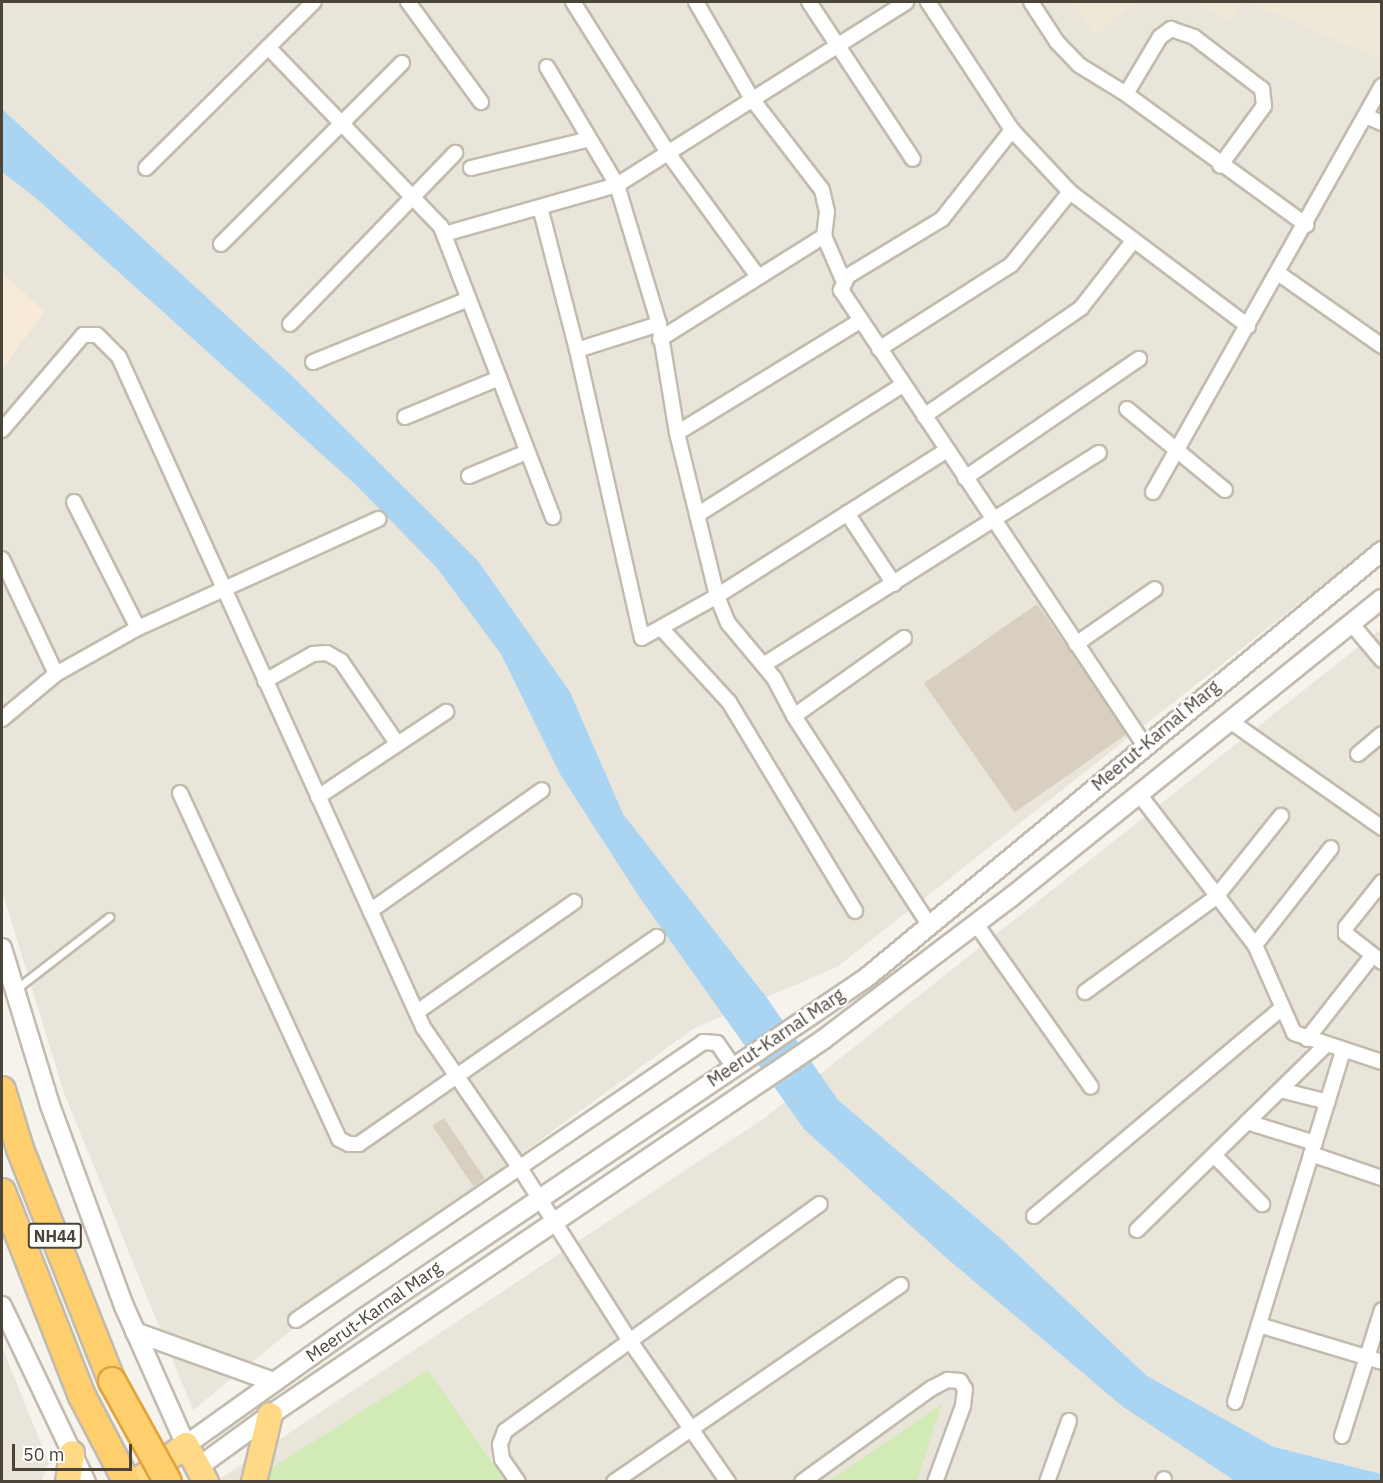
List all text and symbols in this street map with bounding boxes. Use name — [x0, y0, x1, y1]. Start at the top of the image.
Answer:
street label: Meerut-Karnal Marg — [1088, 676, 1224, 796]
street label: Meerut-Karnal Marg — [703, 984, 849, 1092]
road number: NH44 — [26, 1223, 84, 1249]
street label: Meerut-Karnal Marg — [302, 1257, 446, 1367]
scale bar — [15, 1432, 135, 1470]
text: 50 m — [23, 1443, 65, 1466]

